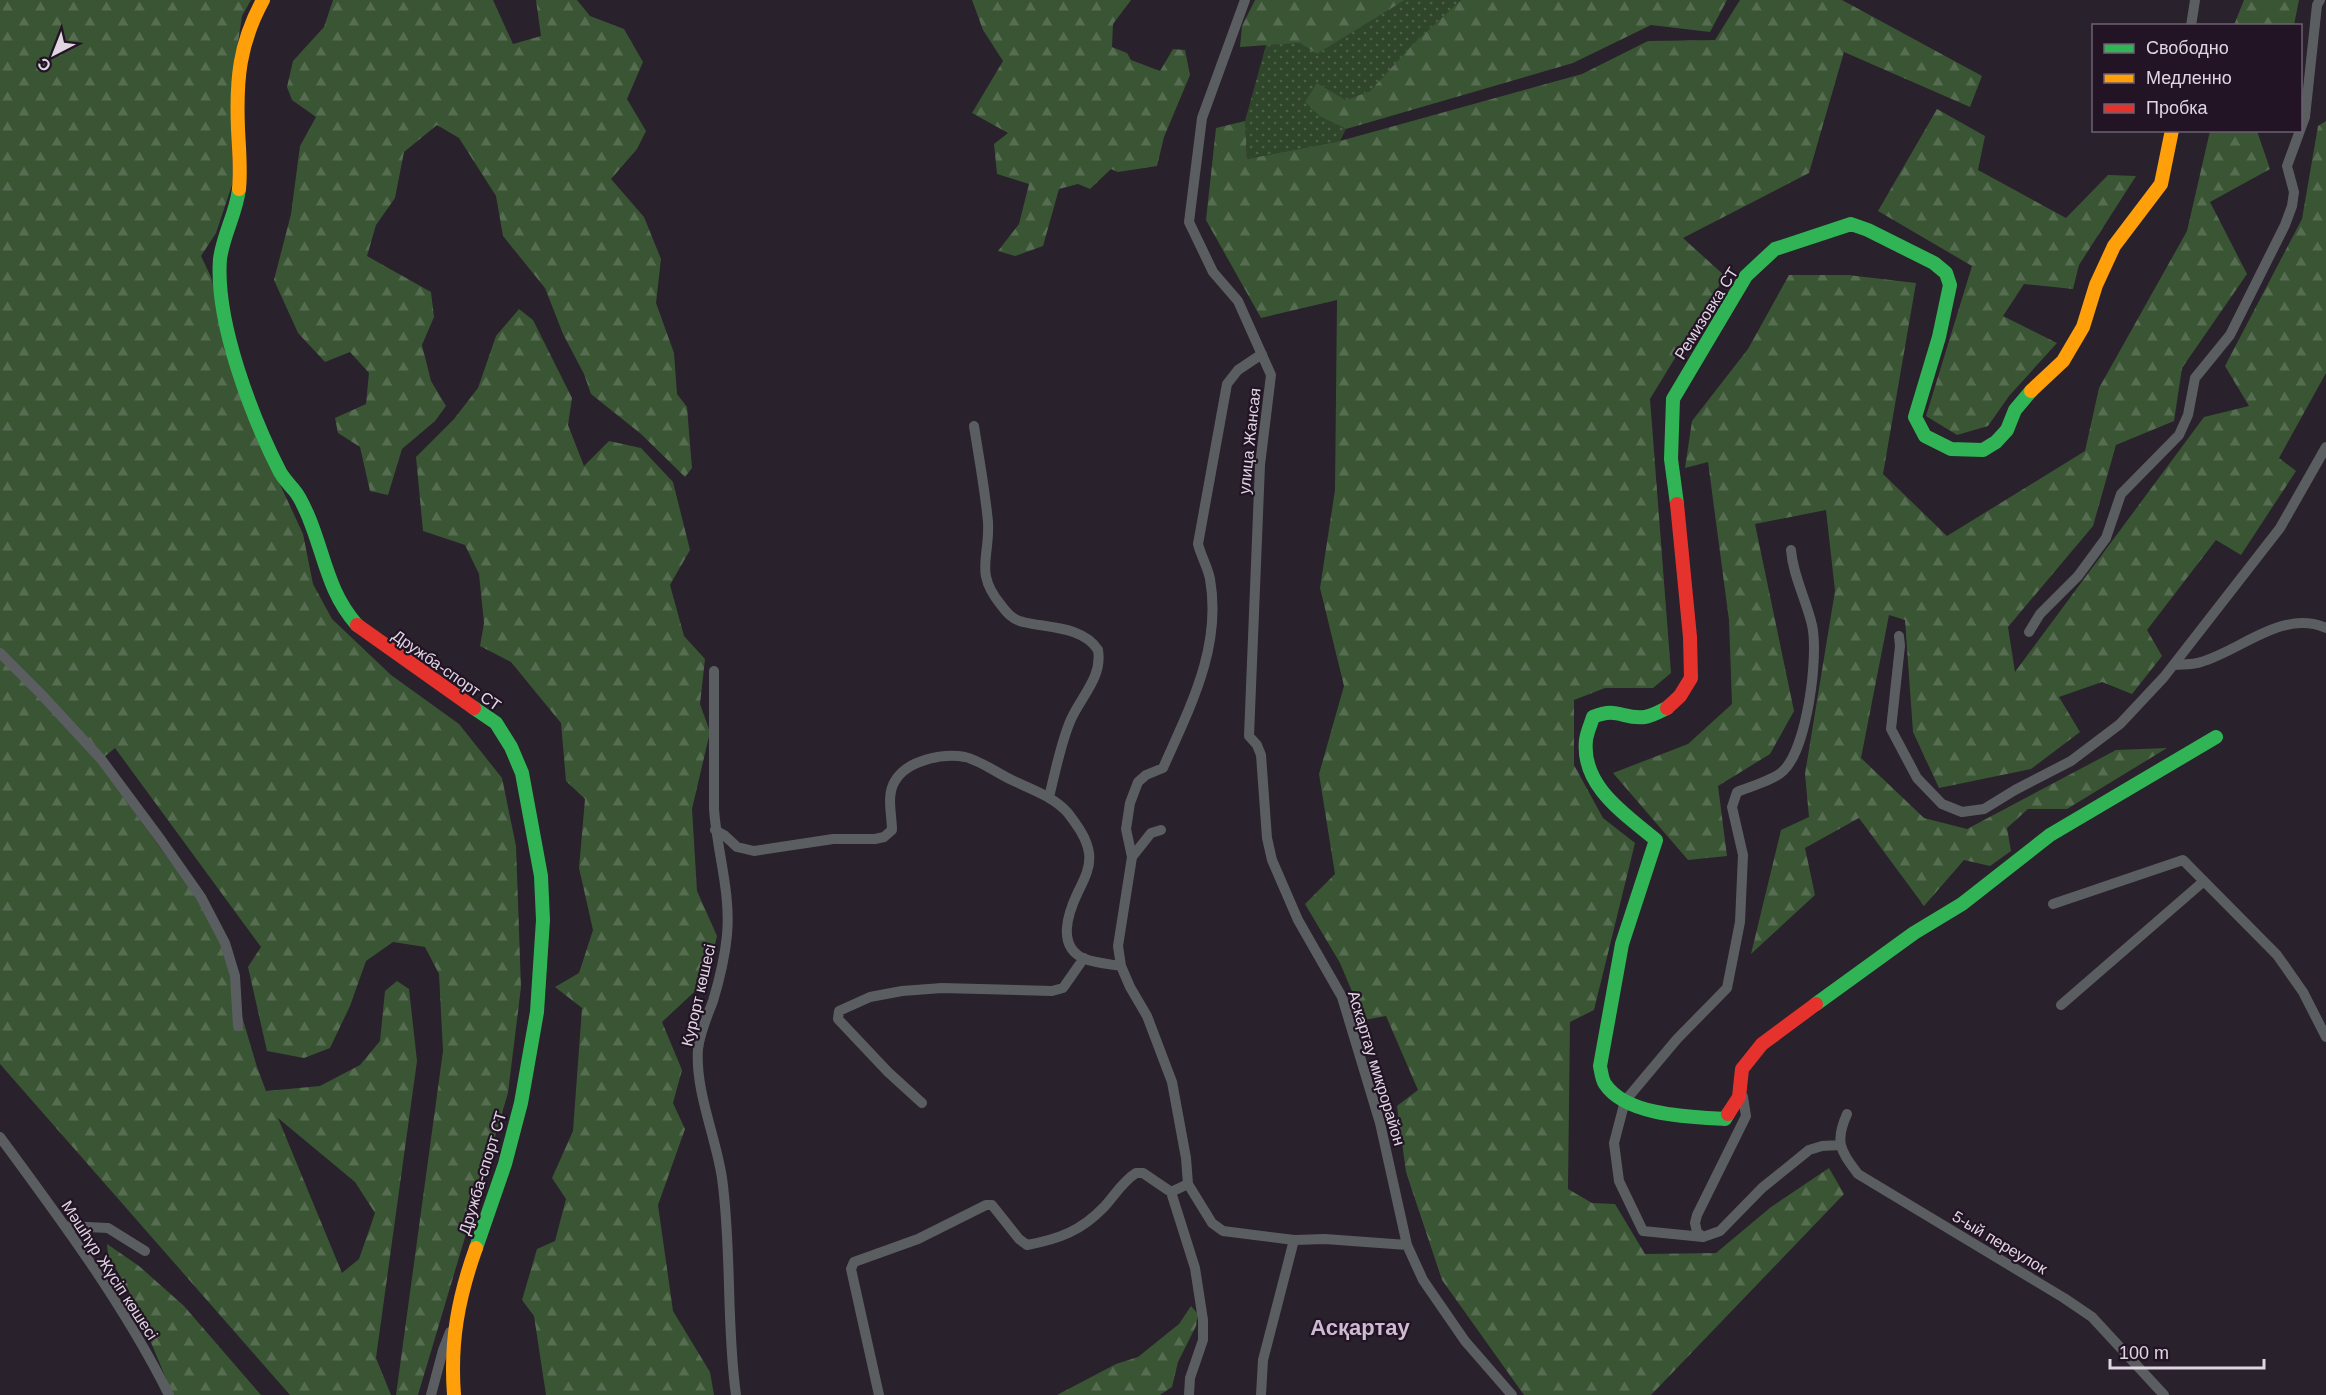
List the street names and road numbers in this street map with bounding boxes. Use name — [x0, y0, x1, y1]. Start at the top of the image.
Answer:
street label: Ремизовка СТ — [1671, 264, 1742, 362]
street label: улица Жансая — [1235, 387, 1264, 495]
street label: Дружба-спорт СТ — [389, 627, 504, 714]
street label: Курорт көшесі — [678, 942, 719, 1048]
street label: Аскартау микрорайон — [1345, 989, 1408, 1148]
street label: Дружба-спорт СТ — [456, 1109, 509, 1237]
street label: Мәшhүр Жүсіп көшесі — [58, 1198, 161, 1343]
street label: 5-ый переулок — [1949, 1207, 2051, 1278]

